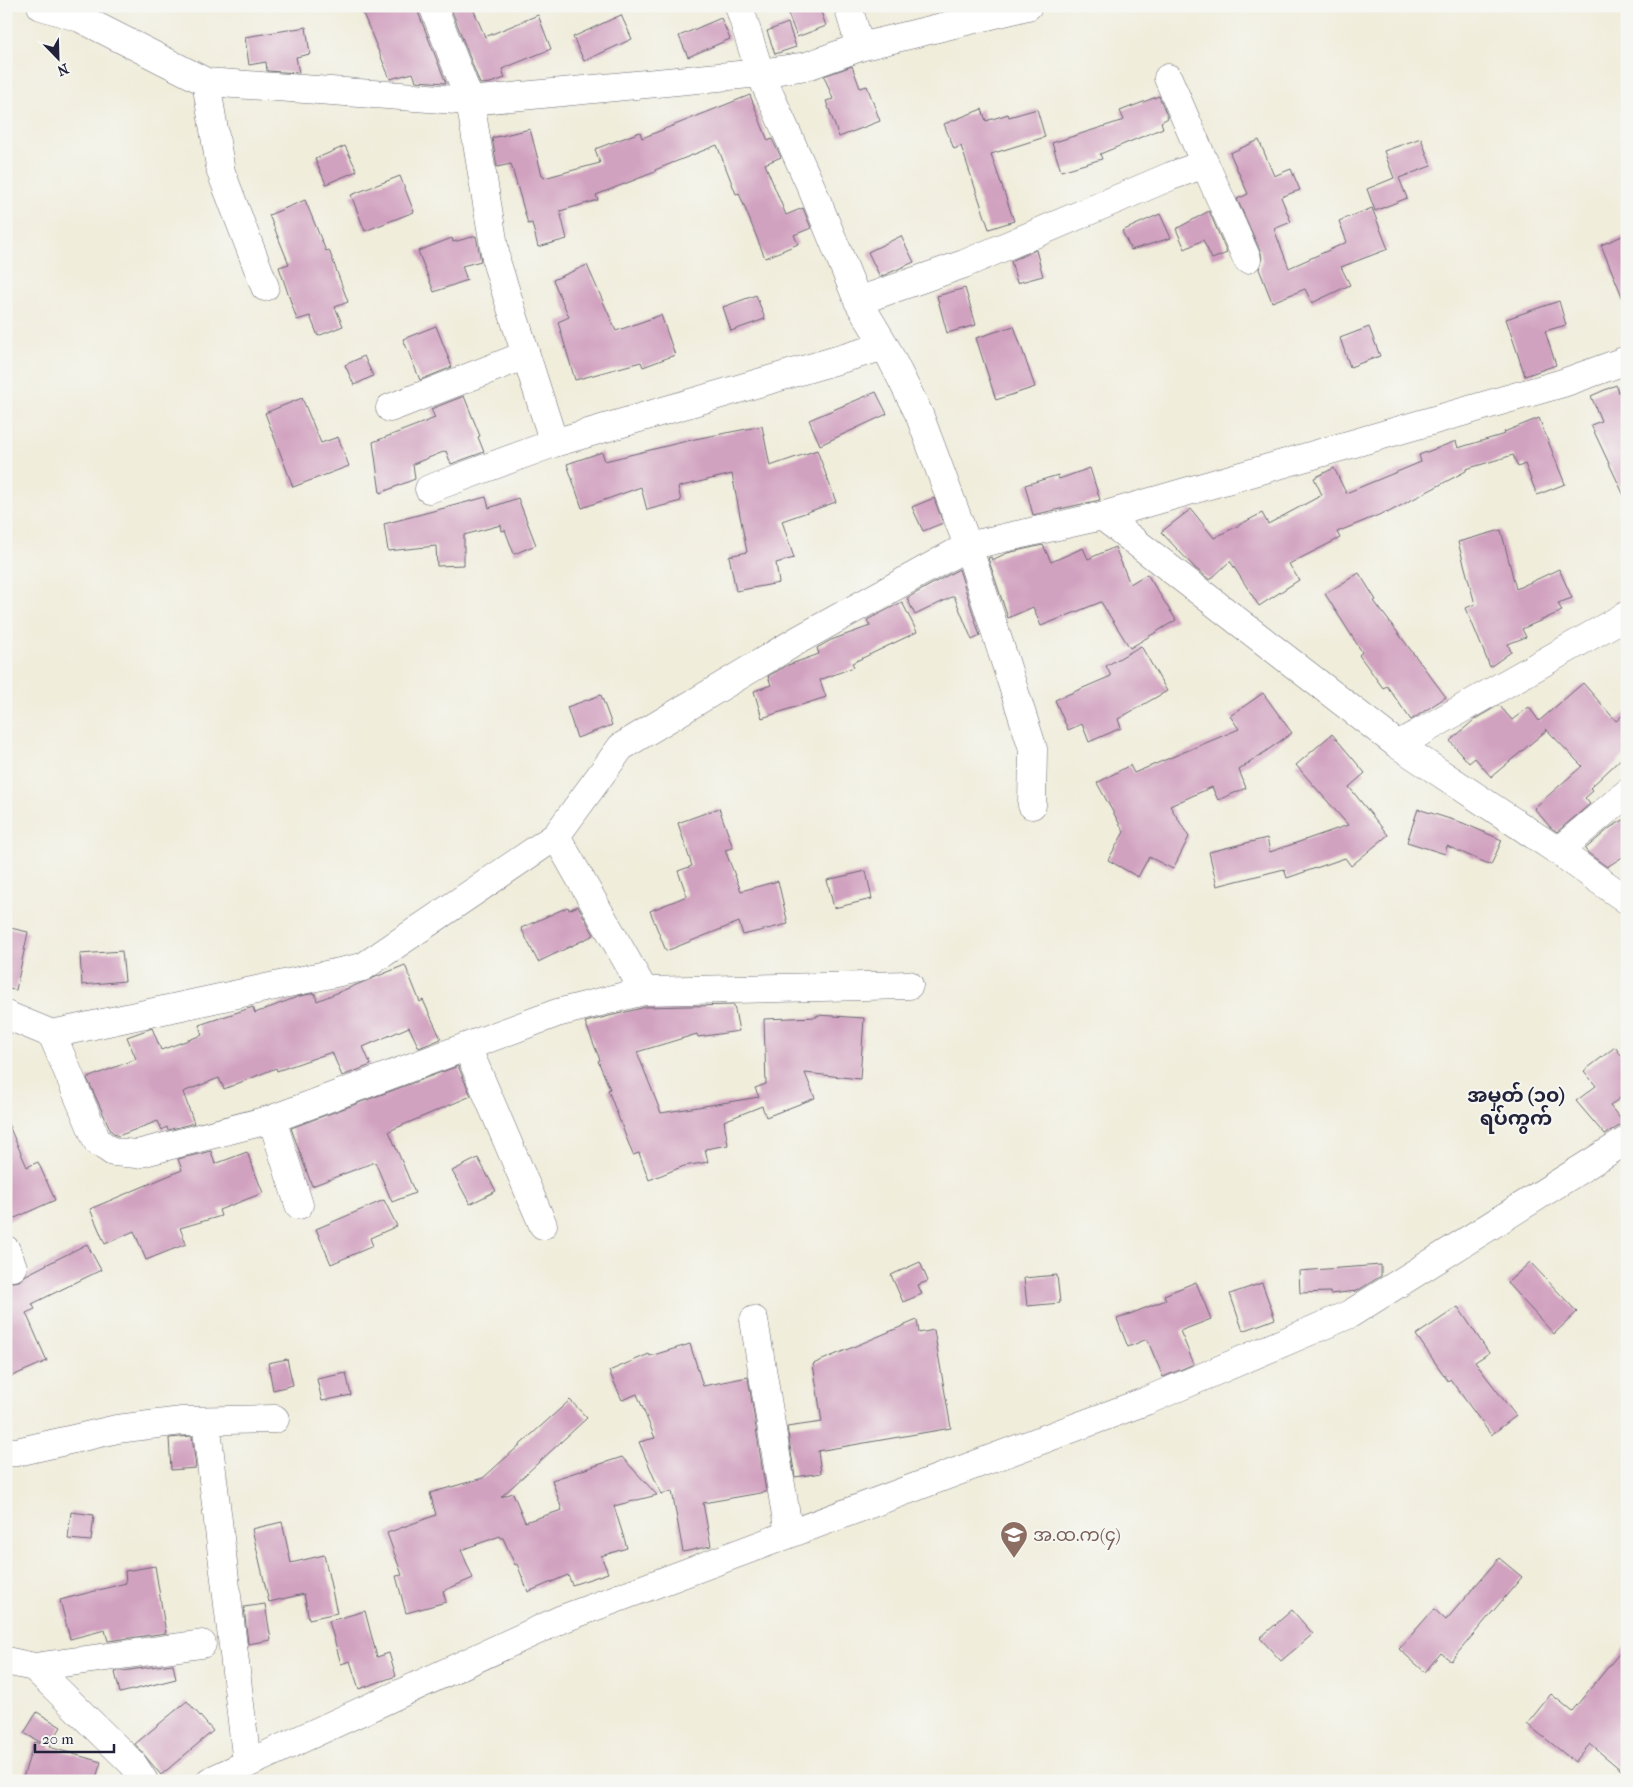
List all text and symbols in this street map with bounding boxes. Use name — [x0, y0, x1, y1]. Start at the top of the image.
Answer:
north arrow — [32, 32, 82, 82]
text: N — [54, 60, 71, 80]
district label: အမှတ် (၁၀) ရပ်ကွက် — [1467, 1082, 1565, 1134]
school or university icon: အ.ထ.က(၄) — [999, 1520, 1029, 1559]
place label: အ.ထ.က(၄) — [1033, 1525, 1121, 1550]
scale bar — [35, 1722, 114, 1754]
text: 20 m — [42, 1730, 74, 1748]

